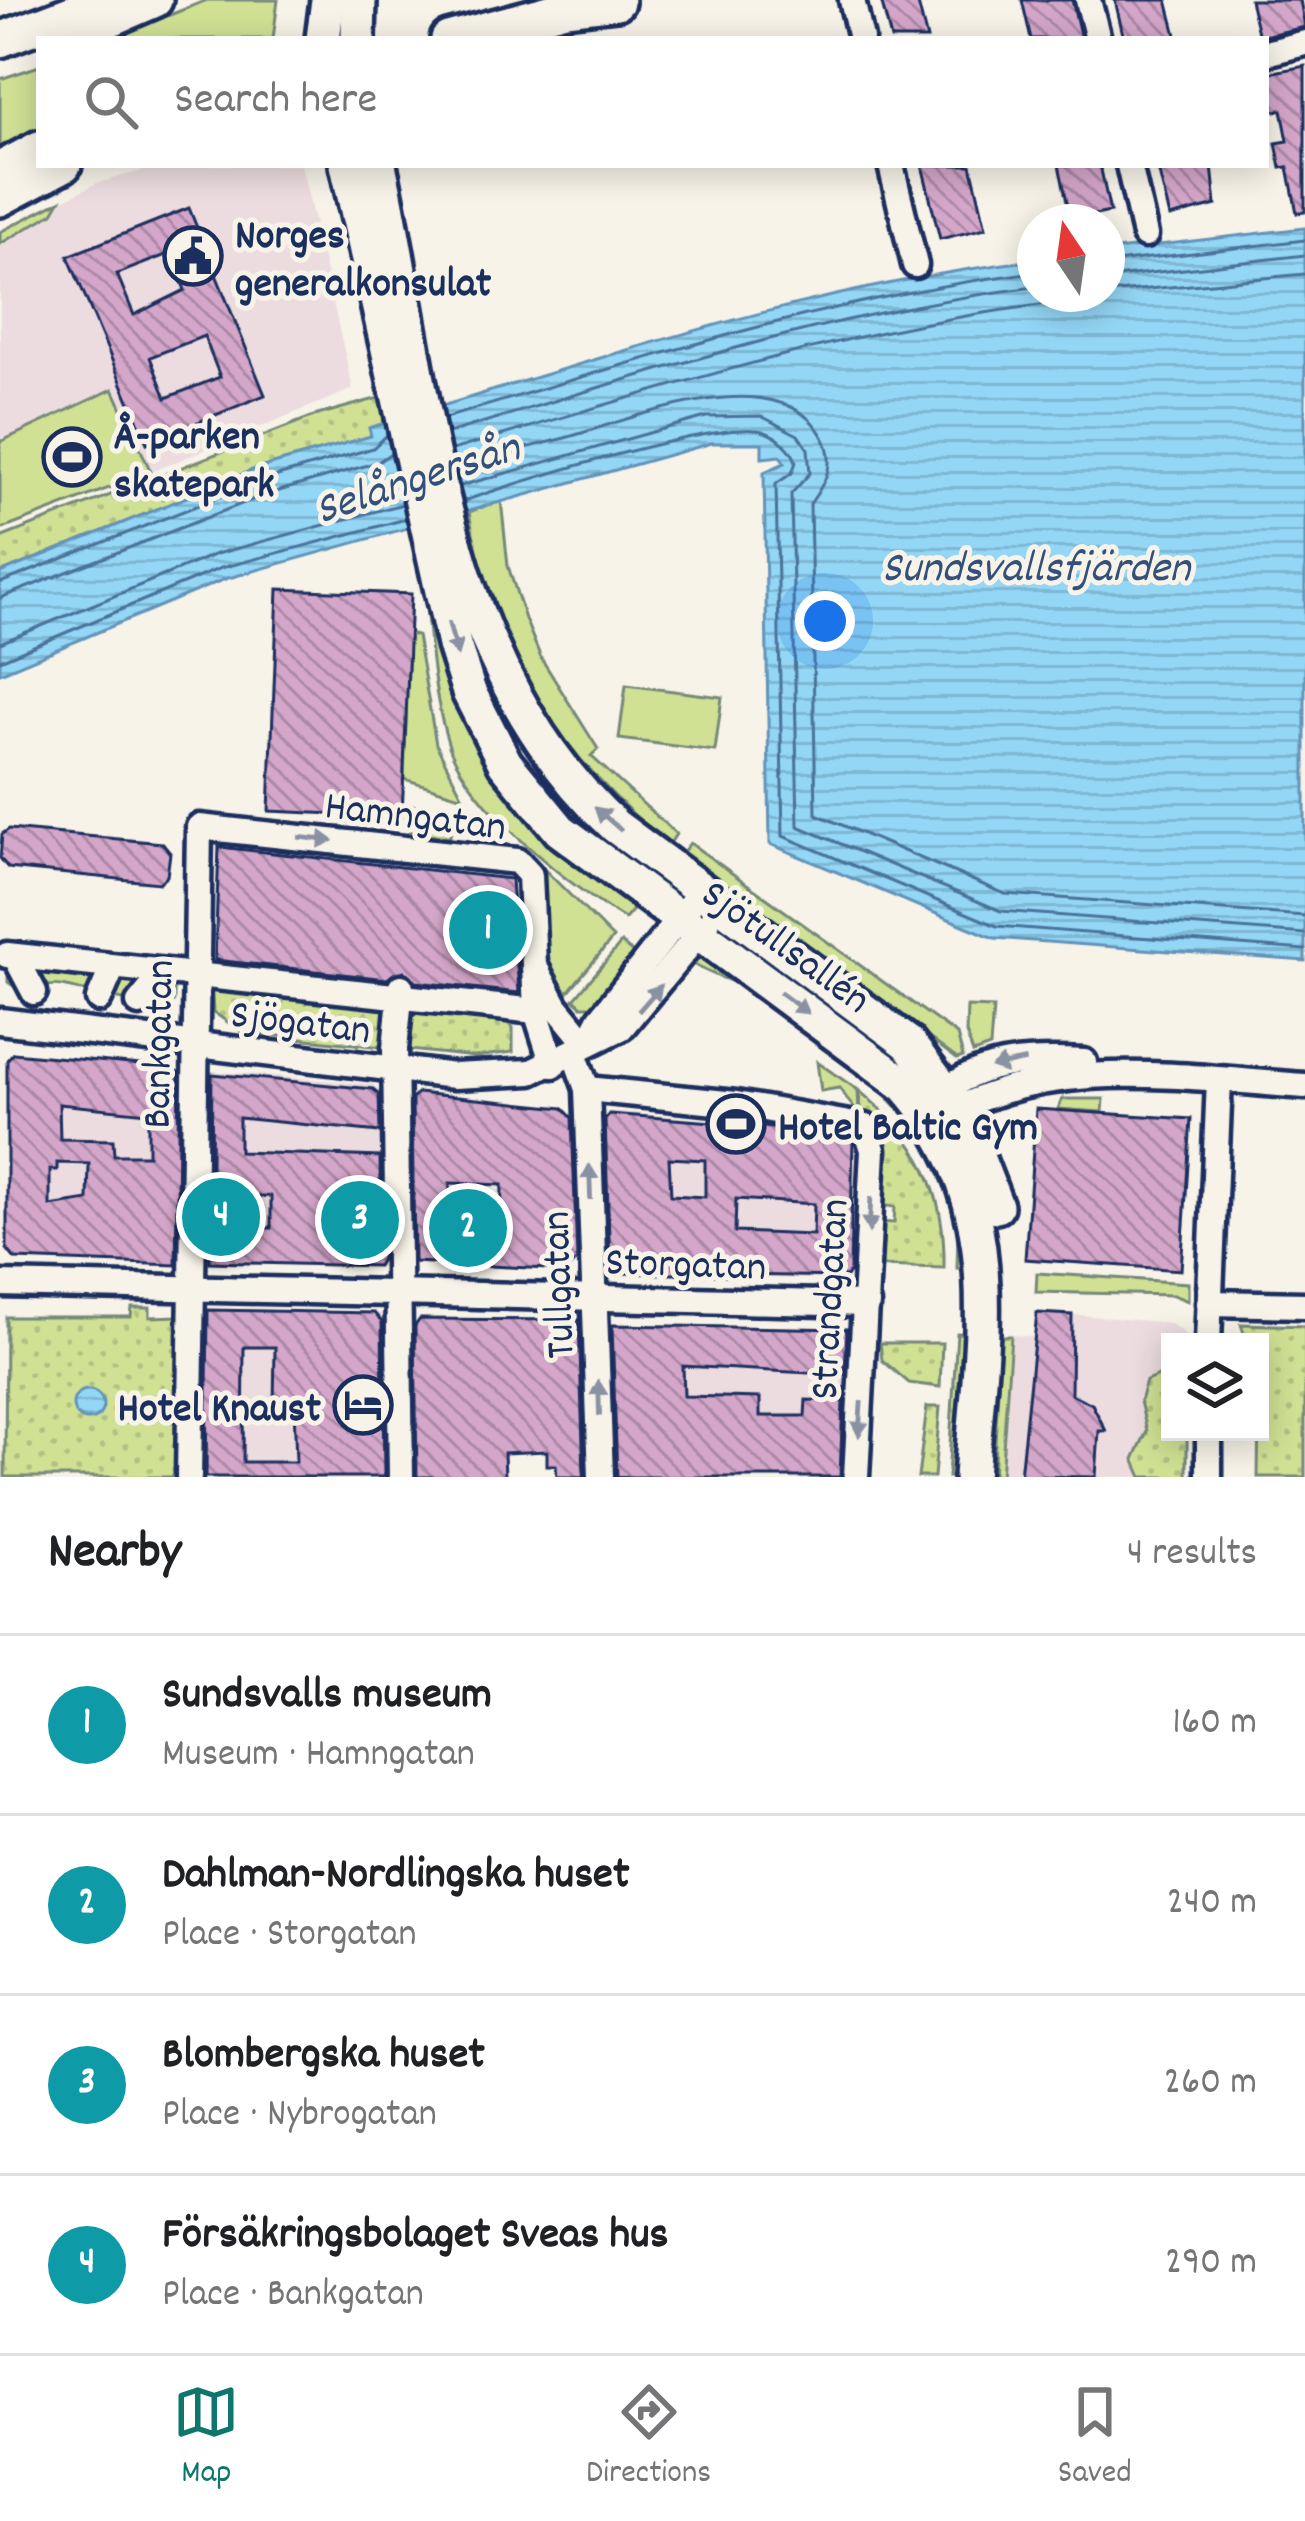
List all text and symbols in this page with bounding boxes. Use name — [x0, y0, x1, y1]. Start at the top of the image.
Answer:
search box — [36, 36, 1269, 168]
icon: search — [78, 69, 144, 135]
text: Search here — [174, 70, 377, 134]
north arrow — [1017, 204, 1125, 312]
place label: Norges generalkonsulat — [235, 209, 492, 317]
public building icon: Norges generalkonsulat — [162, 225, 224, 287]
place label: Å-parken skatepark — [114, 410, 274, 518]
water label: Selångersån — [307, 418, 530, 545]
sports icon: Å-parken skatepark — [41, 426, 103, 488]
water label: Sundsvallsfjärden — [882, 539, 1192, 603]
your location — [795, 591, 855, 651]
one-way arrow — [445, 621, 464, 658]
street label: Hamngatan — [321, 779, 509, 861]
one-way arrow — [593, 806, 622, 833]
one-way arrow — [298, 830, 335, 849]
street label: Sjötullsallén — [687, 868, 881, 1032]
pin: 1 — [449, 885, 527, 975]
street label: Bankgatan — [131, 959, 193, 1129]
one-way arrow — [637, 983, 663, 1013]
street label: Sjögatan — [227, 988, 374, 1064]
one-way arrow — [778, 990, 810, 1014]
one-way arrow — [988, 1055, 1026, 1074]
sports icon: Hotel Baltic Gym — [705, 1093, 767, 1155]
place label: Hotel Baltic Gym — [778, 1101, 1038, 1161]
one-way arrow — [581, 1162, 600, 1200]
pin: 4 — [182, 1172, 260, 1262]
pin: 3 — [321, 1175, 399, 1265]
pin: 2 — [429, 1183, 507, 1273]
street label: Strandgatan — [798, 1197, 868, 1401]
one-way arrow — [860, 1197, 879, 1235]
street label: Tullgatan — [529, 1210, 595, 1360]
street label: Storgatan — [604, 1235, 767, 1301]
map controls — [1161, 1333, 1269, 1441]
button: layers — [1161, 1333, 1269, 1441]
hotel icon: Hotel Knaust — [332, 1374, 394, 1436]
one-way arrow — [589, 1378, 608, 1416]
place label: Hotel Knaust — [117, 1382, 321, 1442]
one-way arrow — [850, 1401, 869, 1438]
text: Nearby — [48, 1519, 181, 1591]
text: 4 results — [1127, 1528, 1257, 1583]
text: Sundsvalls museum — [162, 1665, 492, 1729]
text: 1 — [83, 1697, 91, 1752]
text: 160 m — [1172, 1697, 1257, 1752]
text: Museum · Hamngatan — [162, 1729, 475, 1784]
text: Dahlman-Nordlingska huset — [162, 1845, 630, 1909]
text: 2 — [78, 1877, 96, 1932]
text: 240 m — [1167, 1877, 1257, 1932]
text: Place · Storgatan — [162, 1909, 416, 1964]
text: Blombergska huset — [162, 2025, 485, 2089]
text: 3 — [78, 2057, 96, 2112]
text: 260 m — [1164, 2057, 1257, 2112]
text: Place · Nybrogatan — [162, 2089, 437, 2144]
text: Försäkringsbolaget Sveas hus — [162, 2205, 668, 2269]
text: 4 — [79, 2237, 95, 2292]
text: 290 m — [1165, 2237, 1257, 2292]
text: Place · Bankgatan — [162, 2269, 424, 2324]
tab: Map — [173, 2379, 239, 2498]
tab: Directions — [586, 2379, 711, 2498]
tab: Saved — [1058, 2379, 1132, 2498]

